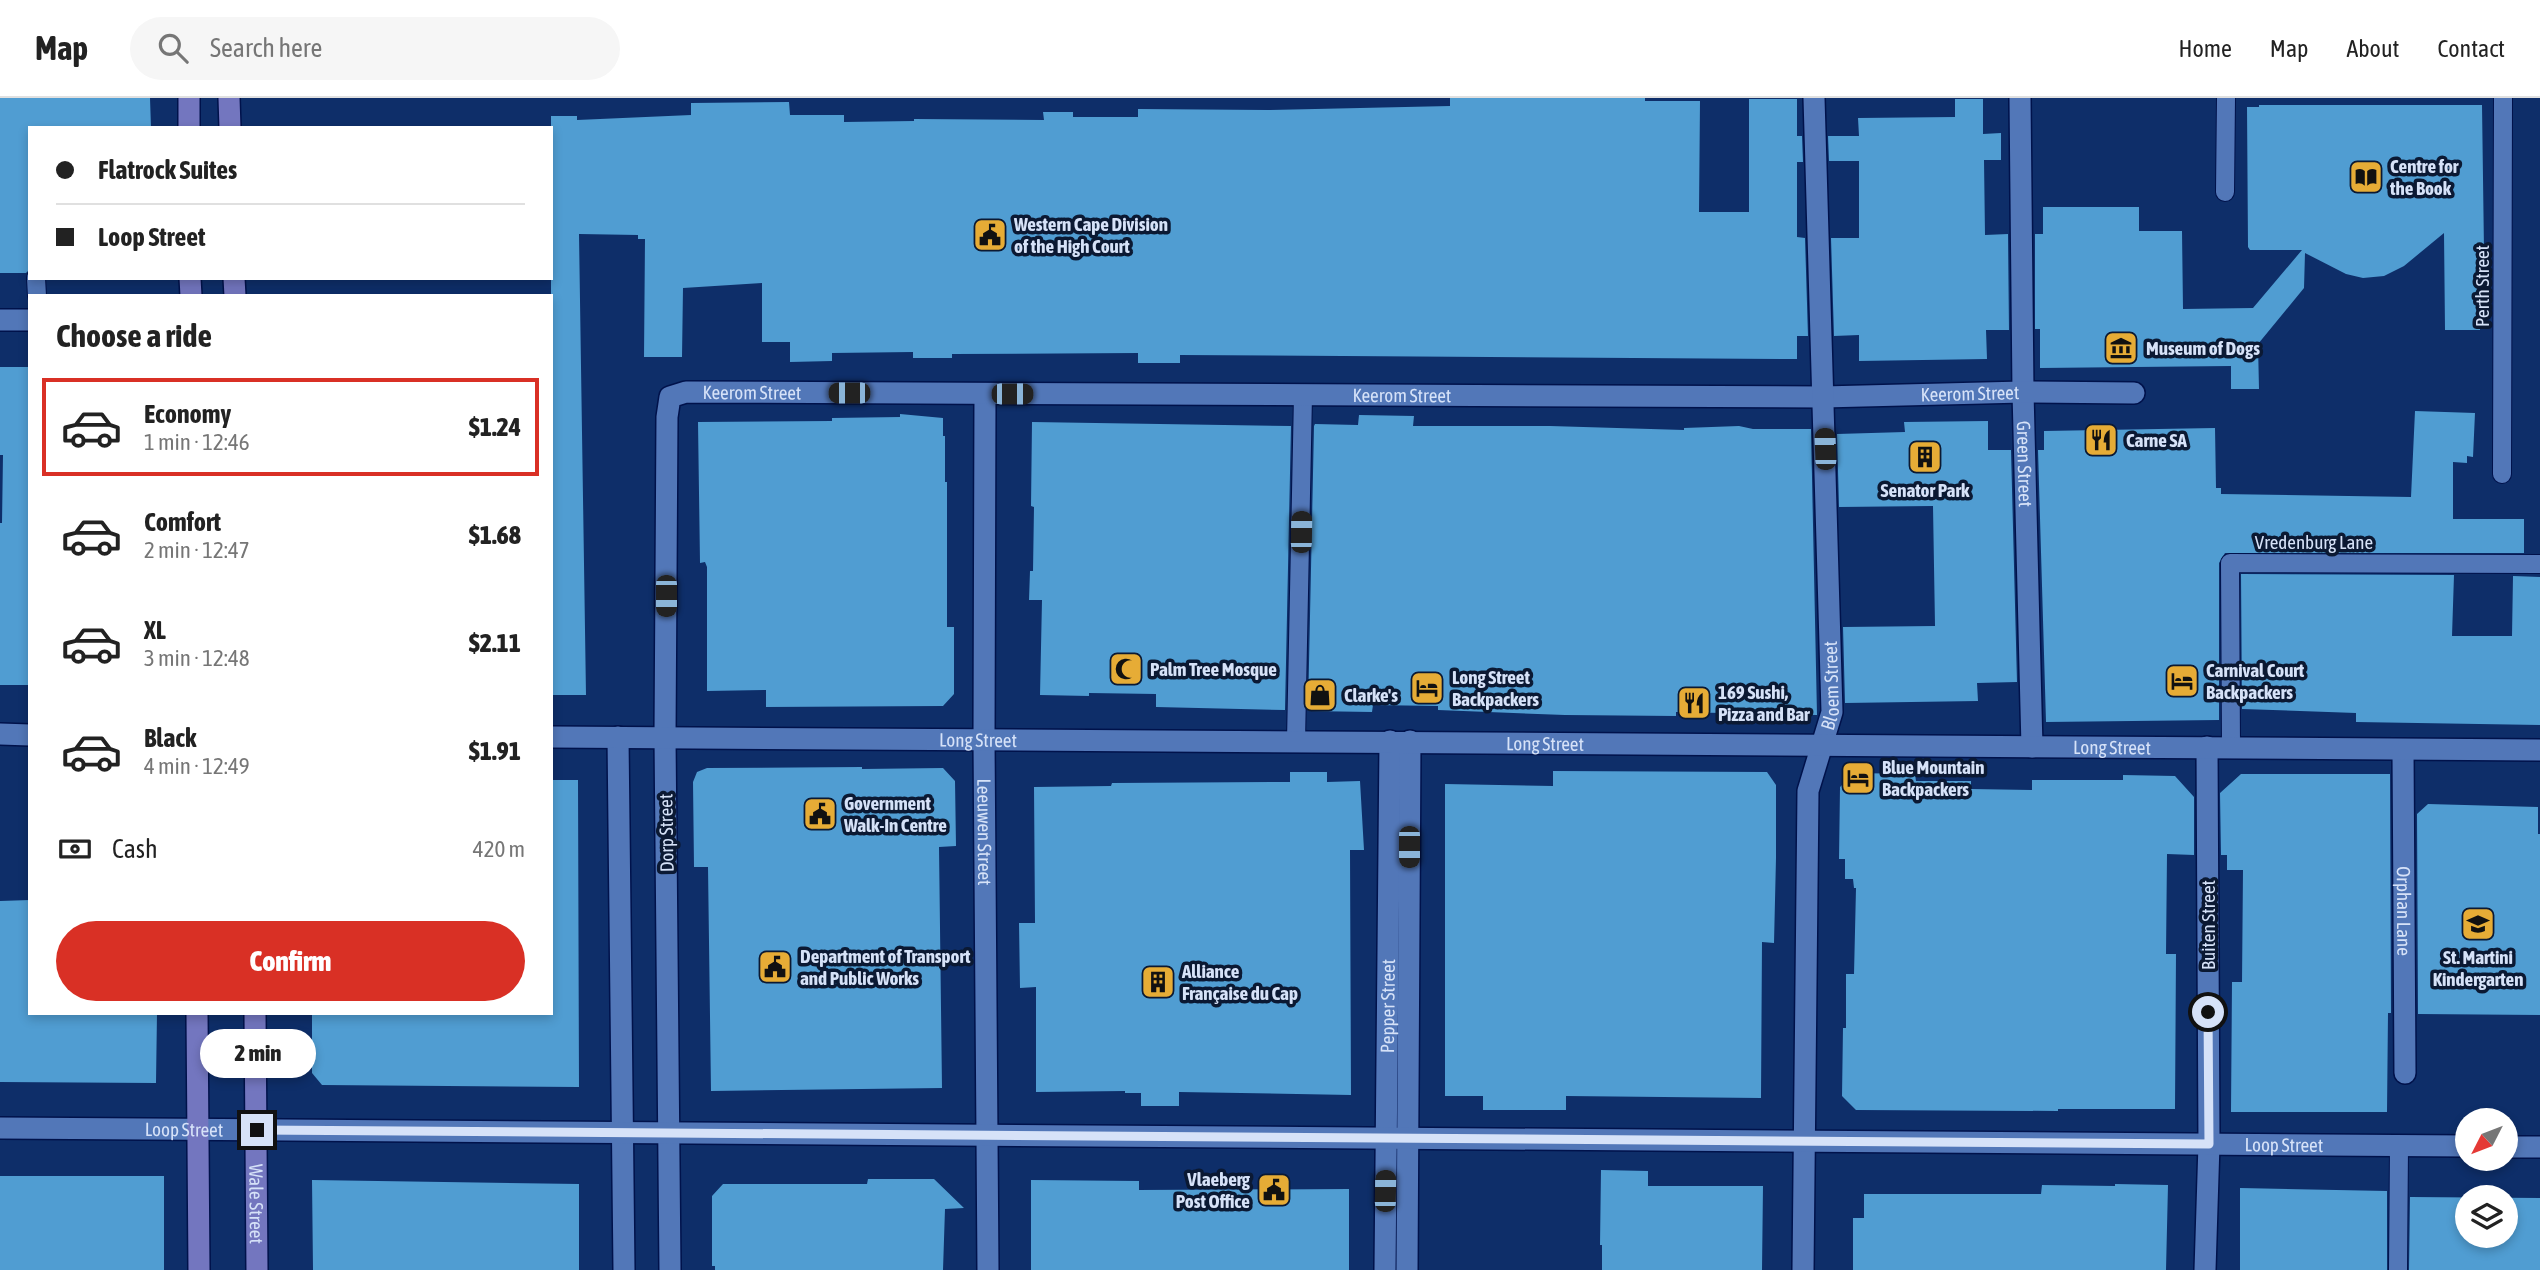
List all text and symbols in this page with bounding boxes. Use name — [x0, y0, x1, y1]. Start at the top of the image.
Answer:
search box — [130, 17, 620, 80]
text: Map — [35, 29, 88, 67]
icon: search — [154, 29, 192, 67]
text: Search here — [210, 33, 322, 63]
text: Home — [2178, 35, 2232, 62]
text: Map — [2270, 35, 2308, 62]
text: About — [2346, 35, 2399, 62]
text: Contact — [2437, 35, 2505, 62]
text: Flatrock Suites — [98, 155, 237, 185]
place label: Centre for the Book — [2389, 155, 2459, 199]
library icon: Centre for the Book — [2347, 158, 2385, 196]
place label: Western Cape Division of the High Court — [1013, 213, 1168, 257]
public building icon: Western Cape Division of the High Court — [971, 216, 1009, 254]
text: Loop Street — [98, 222, 205, 252]
street label: Perth Street — [2471, 245, 2493, 327]
text: Choose a ride — [56, 317, 212, 354]
museum icon: Museum of Dogs — [2102, 329, 2140, 367]
place label: Museum of Dogs — [2146, 337, 2260, 359]
street label: Keerom Street — [703, 381, 801, 404]
street label: Keerom Street — [1920, 381, 2020, 406]
car — [829, 383, 871, 404]
car — [992, 384, 1034, 405]
street label: Keerom Street — [1353, 384, 1451, 406]
icon: car — [60, 396, 123, 459]
text: Economy — [144, 399, 231, 429]
text: $1.24 — [469, 412, 521, 442]
street label: Green Street — [2013, 420, 2037, 507]
restaurant icon: Carne SA — [2082, 421, 2120, 459]
car — [1814, 428, 1837, 470]
text: 1 min · 12:46 — [144, 429, 250, 455]
place label: Carne SA — [2126, 429, 2187, 451]
building icon: Senator Park — [1906, 438, 1944, 476]
place label: Senator Park — [1881, 479, 1970, 501]
icon: car — [60, 504, 123, 567]
text: Comfort — [144, 507, 221, 537]
car — [1291, 511, 1312, 553]
text: $1.68 — [469, 520, 521, 550]
street label: Vredenburg Lane — [2255, 531, 2373, 553]
text: 2 min · 12:47 — [144, 537, 250, 563]
car — [656, 575, 677, 617]
icon: car — [60, 612, 123, 675]
text: XL — [144, 615, 166, 645]
text: $2.11 — [469, 628, 521, 658]
street label: Bloem Street — [1816, 641, 1843, 733]
text: 3 min · 12:48 — [144, 645, 250, 671]
mosque icon: Palm Tree Mosque — [1107, 650, 1145, 688]
place label: Palm Tree Mosque — [1150, 658, 1277, 680]
place label: Carnival Court Backpackers — [2206, 659, 2305, 703]
hotel icon: Carnival Court Backpackers — [2163, 662, 2201, 700]
place label: Long Street Backpackers — [1452, 666, 1539, 710]
hotel icon: Long Street Backpackers — [1408, 669, 1446, 707]
shop icon: Clarke's — [1301, 676, 1339, 714]
place label: 169 Sushi, Pizza and Bar — [1718, 681, 1810, 725]
place label: Clarke's — [1344, 684, 1398, 706]
restaurant icon: 169 Sushi, Pizza and Bar — [1675, 684, 1713, 722]
icon: car — [60, 720, 123, 783]
text: Black — [144, 723, 196, 753]
street label: Long Street — [939, 729, 1017, 751]
street label: Long Street — [1506, 732, 1584, 755]
text: $1.91 — [469, 736, 521, 766]
street label: Long Street — [2073, 736, 2151, 758]
text: 4 min · 12:49 — [144, 753, 250, 779]
place label: Blue Mountain Backpackers — [1882, 756, 1984, 800]
hotel icon: Blue Mountain Backpackers — [1839, 759, 1877, 797]
street label: Leeuwen Street — [973, 778, 996, 886]
place label: Government Walk-In Centre — [843, 792, 947, 836]
street label: Dorp Street — [654, 794, 678, 872]
public building icon: Government Walk-In Centre — [801, 795, 839, 833]
car — [1399, 826, 1420, 868]
icon: cash — [56, 830, 94, 868]
text: Cash — [112, 834, 158, 864]
text: 420 m — [473, 836, 525, 862]
street label: Orphan Lane — [2393, 866, 2415, 956]
street label: Buiten Street — [2197, 880, 2219, 970]
school or university icon: St. Martini Kindergarten — [2459, 905, 2497, 943]
button: Confirm — [56, 921, 525, 1001]
place label: Department of Transport and Public Works — [800, 945, 971, 989]
place label: St. Martini Kindergarten — [2433, 946, 2523, 990]
public building icon: Department of Transport and Public Works — [756, 948, 794, 986]
street label: Pepper Street — [1376, 959, 1399, 1053]
place label: Alliance Française du Cap — [1181, 960, 1298, 1004]
building icon: Alliance Française du Cap — [1139, 963, 1177, 1001]
route start — [2192, 996, 2224, 1028]
callout: 2 min — [199, 1028, 315, 1077]
text: 2 min — [235, 1040, 281, 1066]
north arrow — [2455, 1108, 2518, 1171]
map controls — [2455, 1108, 2518, 1248]
route end — [241, 1114, 273, 1146]
street label: Loop Street — [145, 1118, 223, 1141]
street label: Loop Street — [2245, 1133, 2323, 1156]
street label: Wale Street — [245, 1164, 268, 1244]
place label: Vlaeberg Post Office — [1176, 1168, 1251, 1212]
car — [1375, 1170, 1396, 1212]
public building icon: Vlaeberg Post Office — [1255, 1171, 1293, 1209]
button: layers — [2455, 1185, 2518, 1248]

